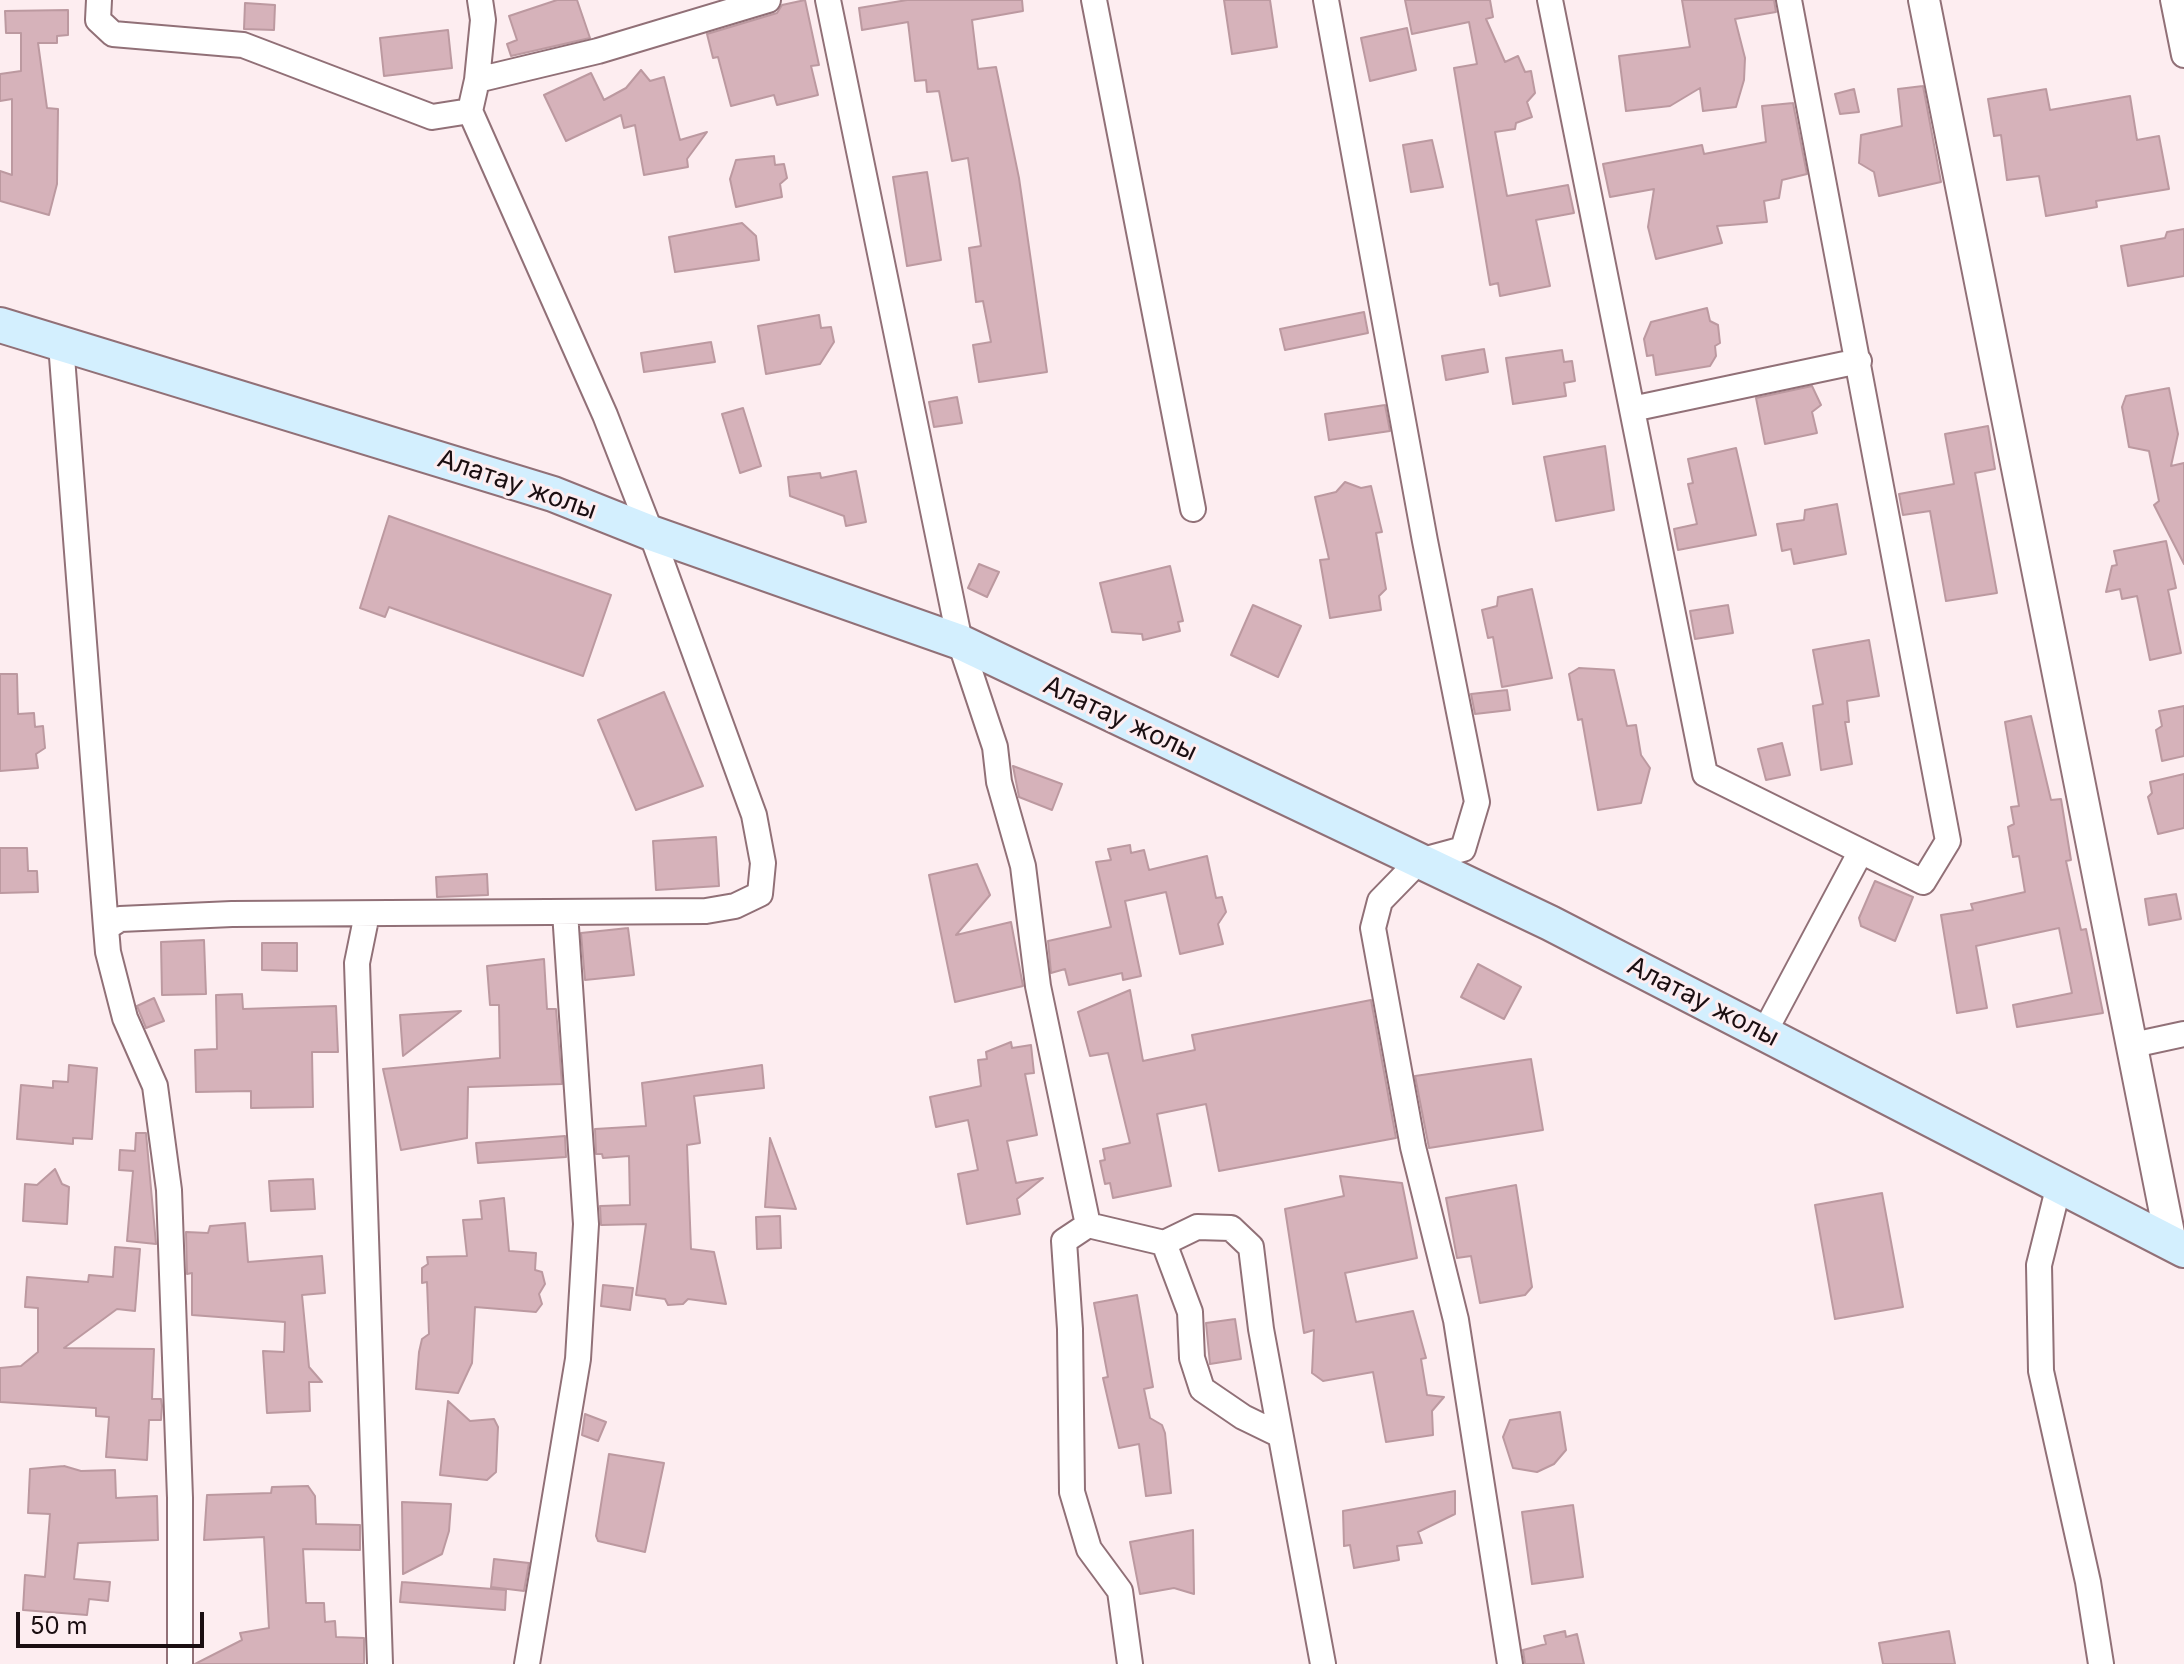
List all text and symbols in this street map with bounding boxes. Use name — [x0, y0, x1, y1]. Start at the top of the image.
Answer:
street label: Алатау жолы — [433, 443, 601, 527]
street label: Алатау жолы — [1038, 670, 1202, 768]
street label: Алатау жолы — [1622, 950, 1784, 1054]
scale bar — [20, 1596, 208, 1646]
text: 50 m — [30, 1611, 88, 1640]

